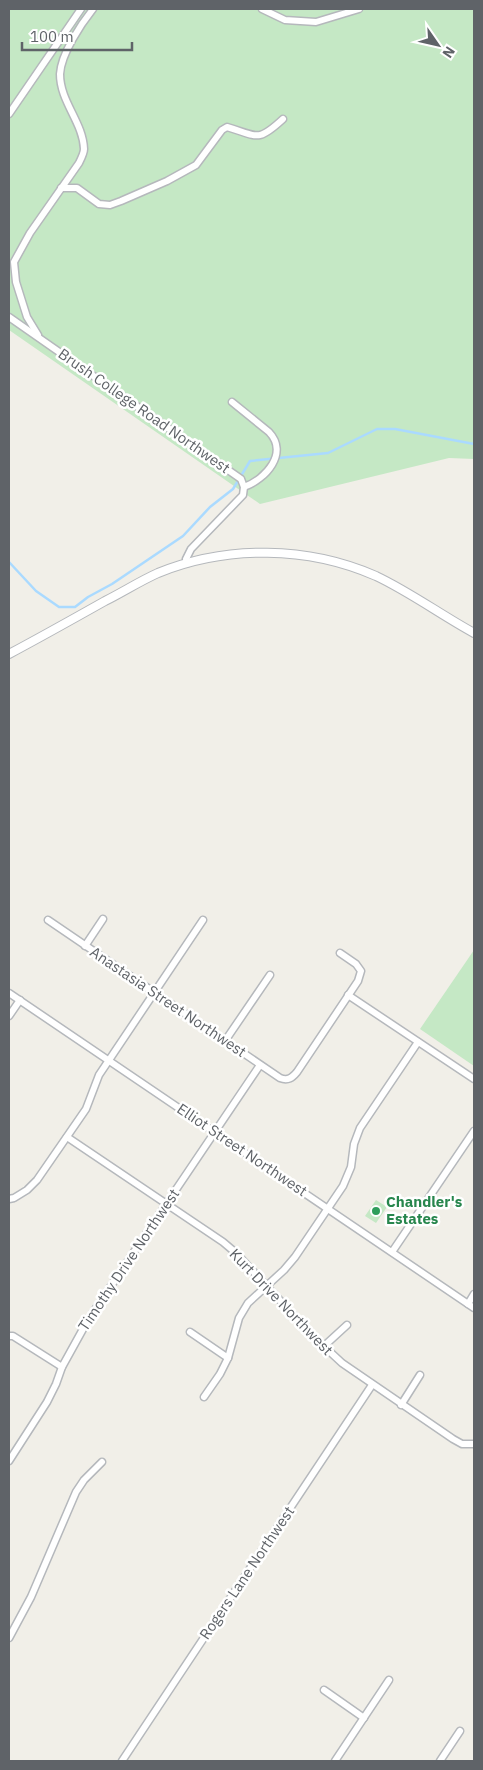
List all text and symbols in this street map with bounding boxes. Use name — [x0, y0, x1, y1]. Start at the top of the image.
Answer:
scale bar — [22, 20, 132, 52]
north arrow — [413, 20, 463, 70]
text: 100 m — [30, 27, 74, 46]
text: N — [438, 43, 459, 62]
street label: Brush College Road Northwest — [55, 344, 234, 477]
street label: Anastasia Street Northwest — [87, 942, 250, 1061]
street label: Elliot Street Northwest — [174, 1099, 311, 1200]
street label: Timothy Drive Northwest — [74, 1185, 183, 1334]
place label: Chandler's Estates — [386, 1192, 463, 1228]
marker: Chandler's Estates — [370, 1205, 382, 1217]
street label: Kurt Drive Northwest — [226, 1244, 337, 1359]
street label: Rogers Lane Northwest — [195, 1503, 298, 1643]

